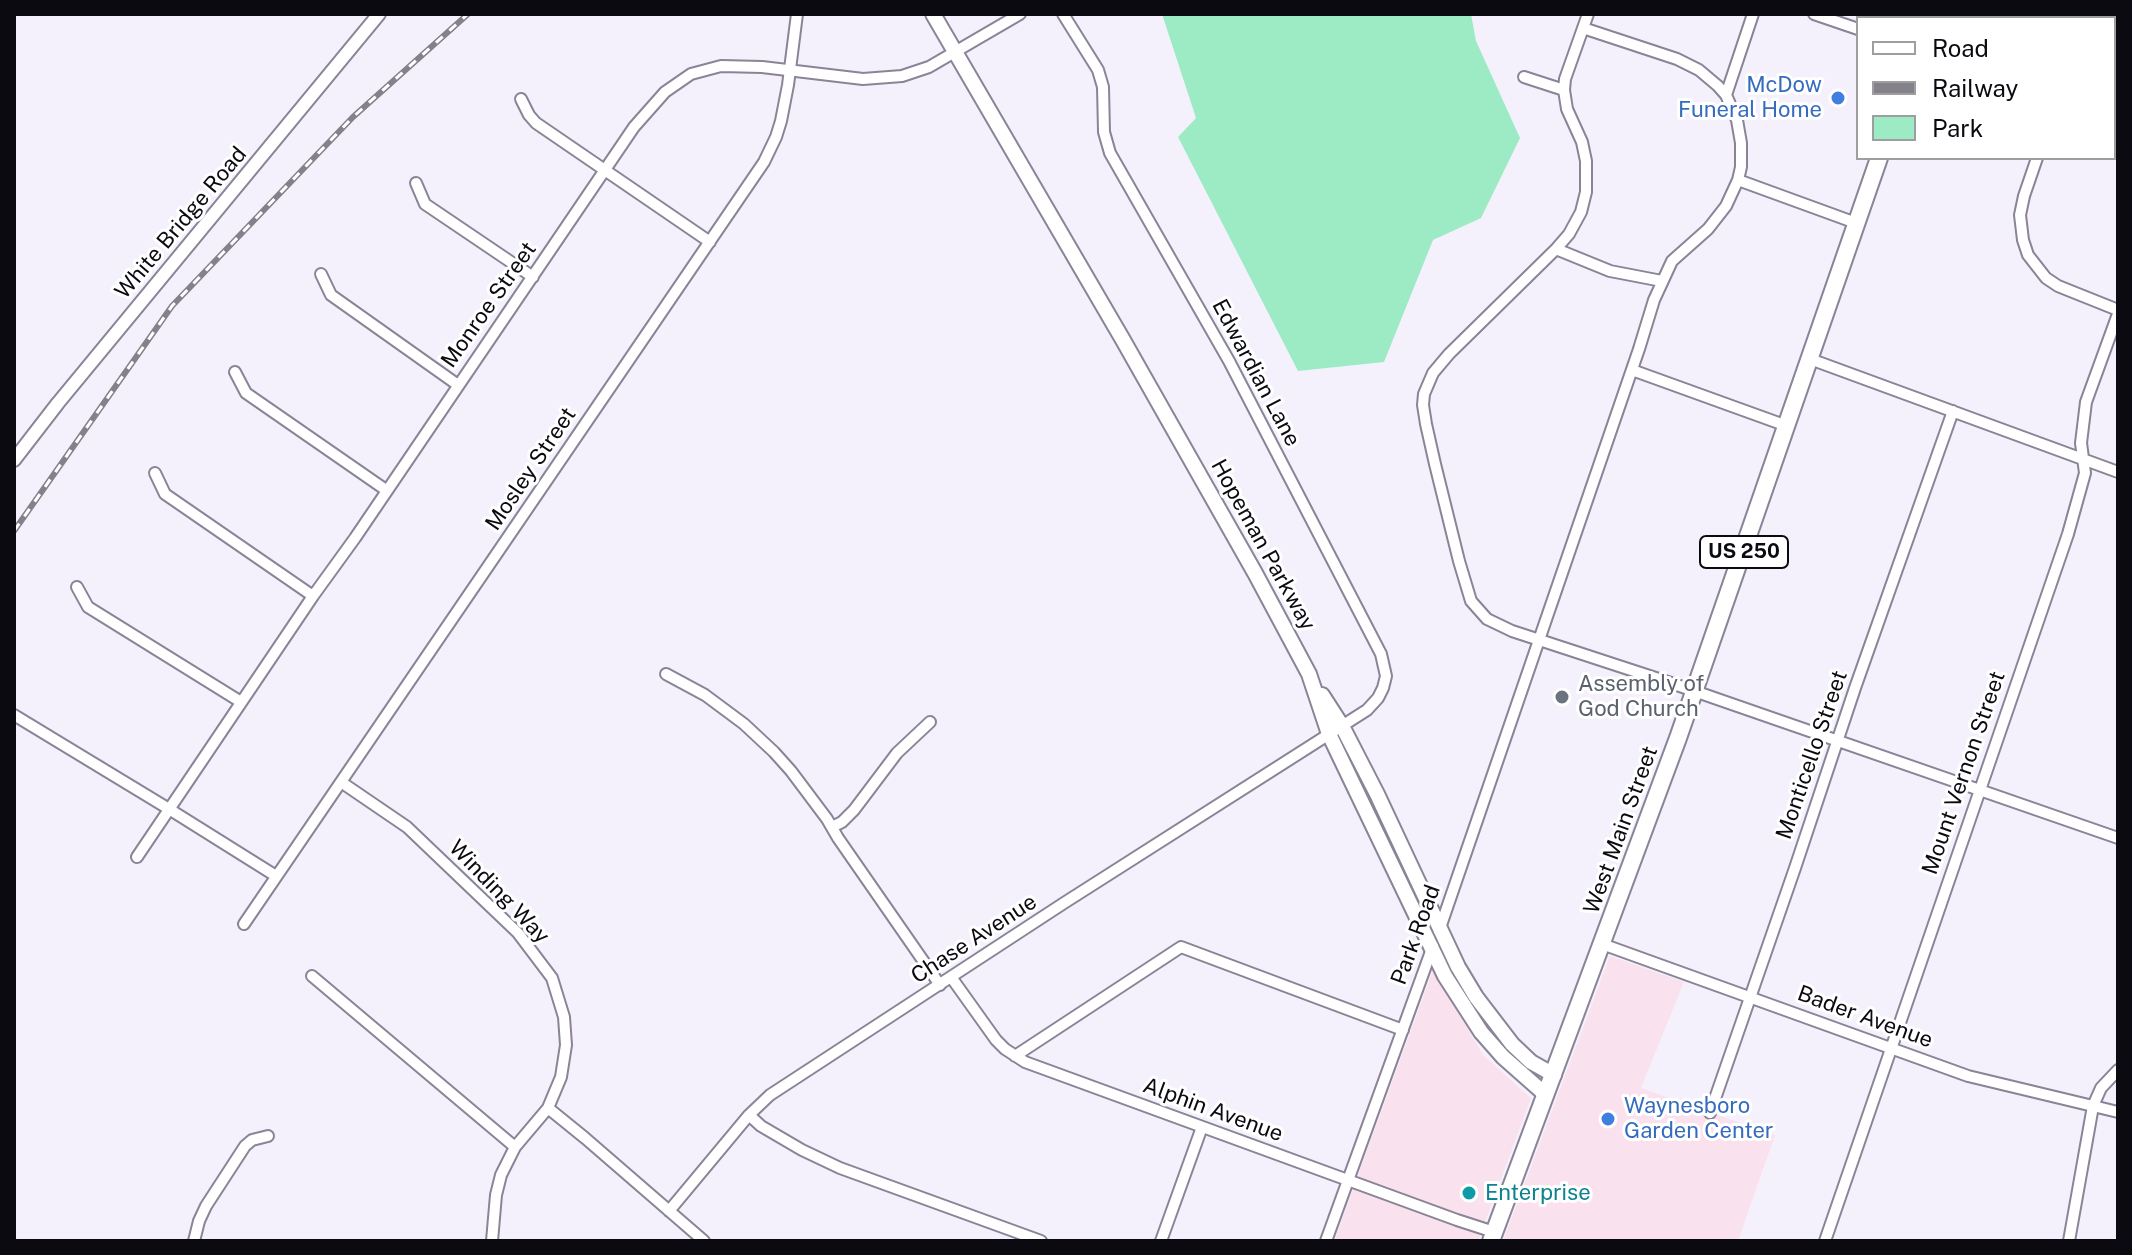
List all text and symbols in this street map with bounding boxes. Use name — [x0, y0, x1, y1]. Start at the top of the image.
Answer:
legend — [1856, 16, 2116, 160]
text: Road — [1932, 34, 1989, 62]
place label: McDow Funeral Home — [1678, 72, 1822, 124]
text: Railway — [1932, 74, 2018, 102]
marker: McDow Funeral Home — [1829, 89, 1847, 107]
text: Park — [1932, 114, 1983, 142]
street label: White Bridge Road — [110, 142, 252, 304]
street label: Monroe Street — [436, 237, 542, 373]
street label: Edwardian Lane — [1206, 295, 1306, 451]
street label: Mosley Street — [480, 402, 582, 536]
street label: Hopeman Parkway — [1205, 455, 1321, 635]
road number: US 250 — [1700, 536, 1788, 568]
street label: Monticello Street — [1771, 667, 1853, 843]
street label: Mount Vernon Street — [1917, 668, 2011, 878]
place label: Assembly of God Church — [1578, 671, 1704, 722]
marker: Assembly of God Church — [1553, 688, 1571, 706]
street label: West Main Street — [1578, 743, 1664, 917]
street label: Winding Way — [443, 835, 555, 949]
street label: Park Road — [1386, 881, 1446, 989]
street label: Chase Avenue — [906, 889, 1042, 989]
street label: Bader Avenue — [1794, 980, 1936, 1054]
street label: Alphin Avenue — [1139, 1072, 1287, 1148]
place label: Waynesboro Garden Center — [1624, 1093, 1773, 1144]
marker: Waynesboro Garden Center — [1599, 1110, 1617, 1128]
place label: Enterprise — [1485, 1180, 1591, 1206]
marker: Enterprise — [1460, 1184, 1478, 1202]

